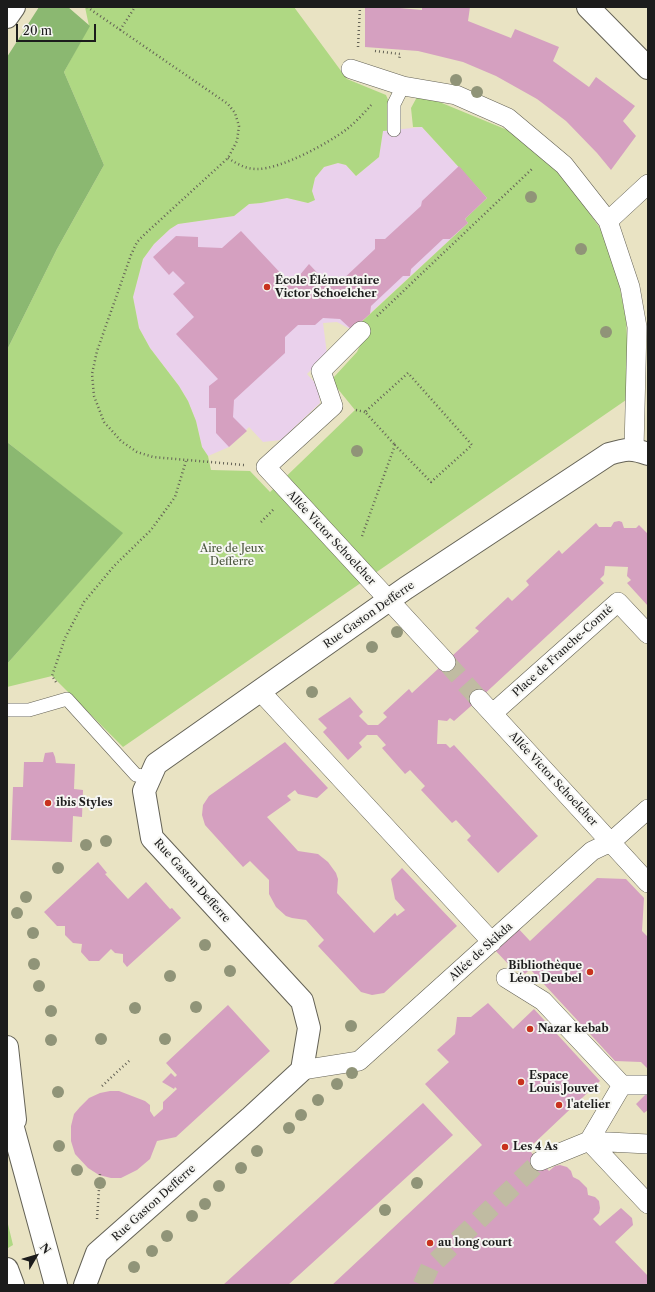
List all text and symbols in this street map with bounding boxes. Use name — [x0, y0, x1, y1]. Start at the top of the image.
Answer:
scale bar — [18, 16, 98, 42]
text: 20 m — [23, 23, 52, 38]
place label: École Élémentaire Victor Schoelcher — [275, 274, 379, 300]
marker: École Élémentaire Victor Schoelcher — [262, 282, 272, 292]
street label: Allée Victor Schoelcher — [284, 488, 378, 588]
park label: Aire de Jeux Defferre — [200, 542, 264, 568]
street label: Rue Gaston Defferre — [321, 579, 417, 651]
street label: Place de Franche-Comté — [510, 602, 616, 700]
street label: Allée Victor Schoelcher — [506, 729, 600, 829]
place label: ibis Styles — [56, 796, 113, 810]
marker: ibis Styles — [43, 798, 53, 808]
street label: Rue Gaston Defferre — [151, 837, 233, 925]
street label: Allée de Skikda — [447, 920, 515, 984]
place label: Bibliothèque Léon Deubel — [508, 959, 582, 985]
marker: Bibliothèque Léon Deubel — [585, 967, 595, 977]
place label: Nazar kebab — [538, 1022, 609, 1036]
marker: Nazar kebab — [525, 1024, 535, 1034]
place label: Espace Louis Jouvet — [529, 1069, 599, 1095]
marker: Espace Louis Jouvet — [516, 1077, 526, 1087]
place label: l'atelier — [567, 1098, 610, 1112]
marker: l'atelier — [554, 1100, 564, 1110]
place label: Les 4 As — [513, 1140, 558, 1154]
marker: Les 4 As — [500, 1142, 510, 1152]
street label: Rue Gaston Defferre — [110, 1162, 198, 1244]
north arrow — [16, 1236, 56, 1276]
place label: au long court — [438, 1236, 512, 1250]
marker: au long court — [425, 1238, 435, 1248]
text: N — [37, 1241, 54, 1257]

